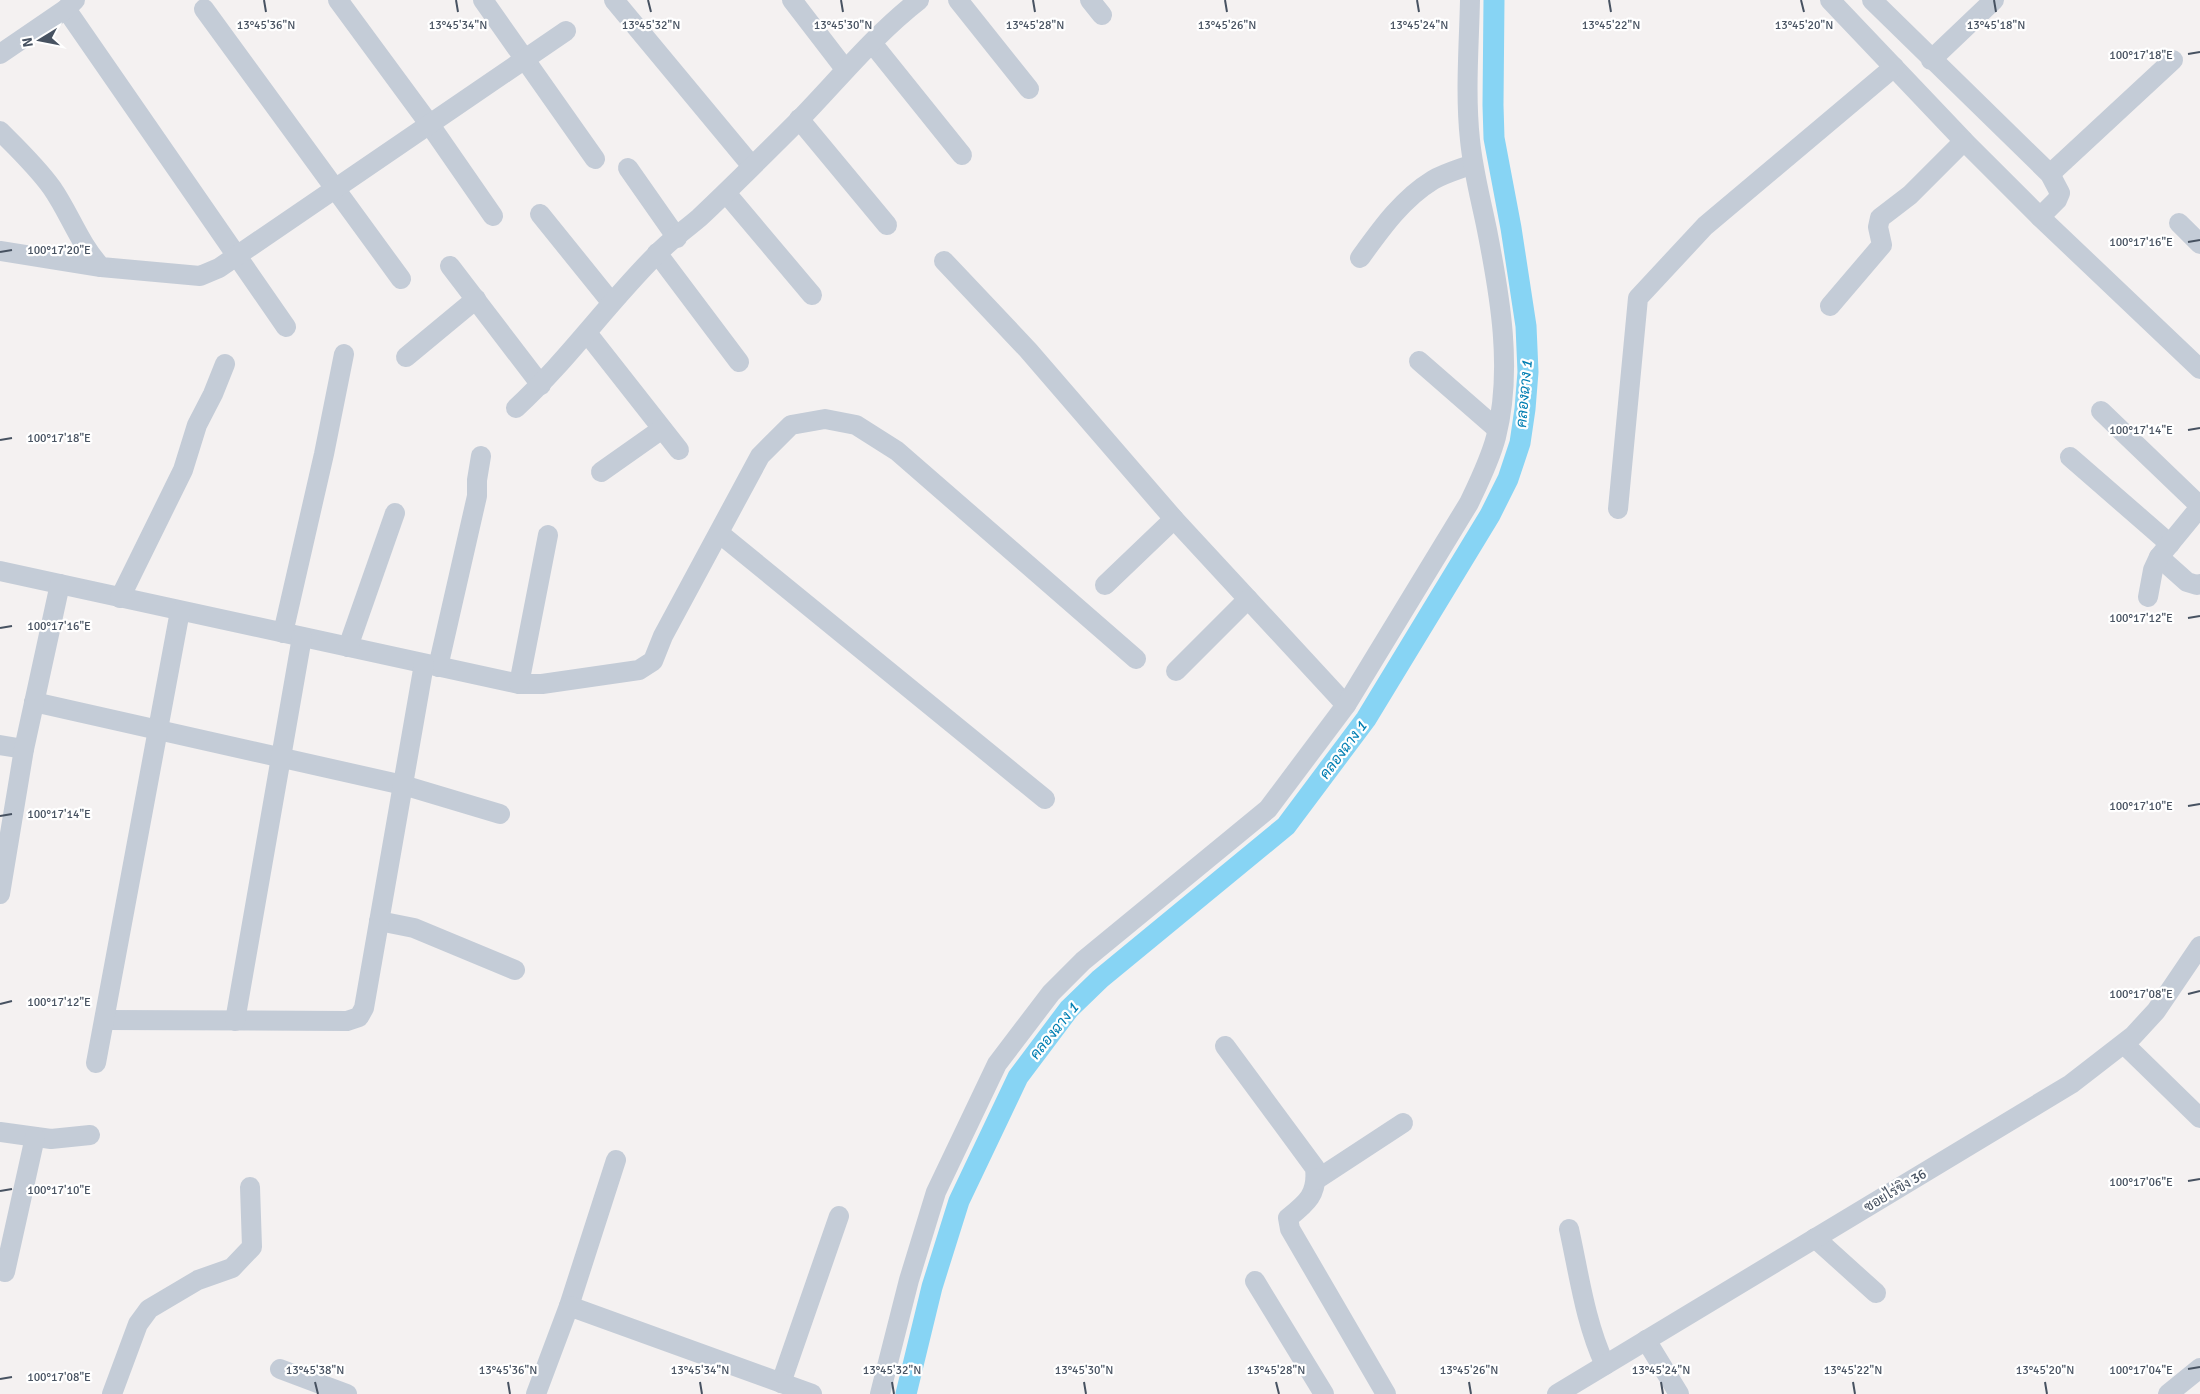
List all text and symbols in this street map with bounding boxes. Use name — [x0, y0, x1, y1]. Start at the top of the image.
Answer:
north arrow — [15, 15, 65, 65]
text: 13°45'36"N — [237, 18, 295, 33]
text: 13°45'34"N — [429, 18, 487, 33]
text: 13°45'32"N — [622, 18, 680, 33]
text: 13°45'30"N — [814, 18, 872, 33]
text: 13°45'28"N — [1006, 18, 1064, 33]
text: 13°45'26"N — [1198, 18, 1256, 33]
text: 13°45'24"N — [1390, 18, 1448, 33]
text: 13°45'22"N — [1582, 18, 1640, 33]
text: 13°45'20"N — [1775, 18, 1833, 33]
text: 13°45'18"N — [1967, 18, 2025, 33]
text: N — [18, 36, 37, 48]
text: 100°17'18"E — [2109, 48, 2173, 63]
text: 100°17'16"E — [2109, 235, 2173, 250]
text: 100°17'20"E — [27, 243, 91, 258]
water label: คลองฉาง 1 — [1512, 360, 1536, 428]
text: 100°17'14"E — [2109, 423, 2173, 438]
text: 100°17'18"E — [27, 431, 91, 446]
text: 100°17'12"E — [2109, 611, 2173, 626]
text: 100°17'16"E — [27, 619, 91, 634]
water label: คลองฉาง 1 — [1316, 718, 1370, 782]
text: 100°17'10"E — [2109, 799, 2173, 814]
text: 100°17'14"E — [27, 807, 91, 822]
text: 100°17'08"E — [2109, 987, 2173, 1002]
text: 100°17'12"E — [27, 995, 91, 1010]
water label: คลองฉาง 1 — [1026, 999, 1082, 1063]
street label: ซอยไร่ขิง 36 — [1861, 1165, 1930, 1216]
text: 100°17'06"E — [2109, 1175, 2173, 1190]
text: 100°17'10"E — [27, 1183, 91, 1198]
text: 13°45'38"N — [286, 1363, 344, 1378]
text: 13°45'36"N — [479, 1363, 537, 1378]
text: 13°45'34"N — [671, 1363, 729, 1378]
text: 13°45'32"N — [863, 1363, 921, 1378]
text: 13°45'30"N — [1055, 1363, 1113, 1378]
text: 13°45'28"N — [1247, 1363, 1305, 1378]
text: 13°45'26"N — [1440, 1363, 1498, 1378]
text: 13°45'24"N — [1632, 1363, 1690, 1378]
text: 13°45'22"N — [1824, 1363, 1882, 1378]
text: 13°45'20"N — [2016, 1363, 2074, 1378]
text: 100°17'04"E — [2109, 1363, 2173, 1378]
text: 100°17'08"E — [27, 1370, 91, 1385]

